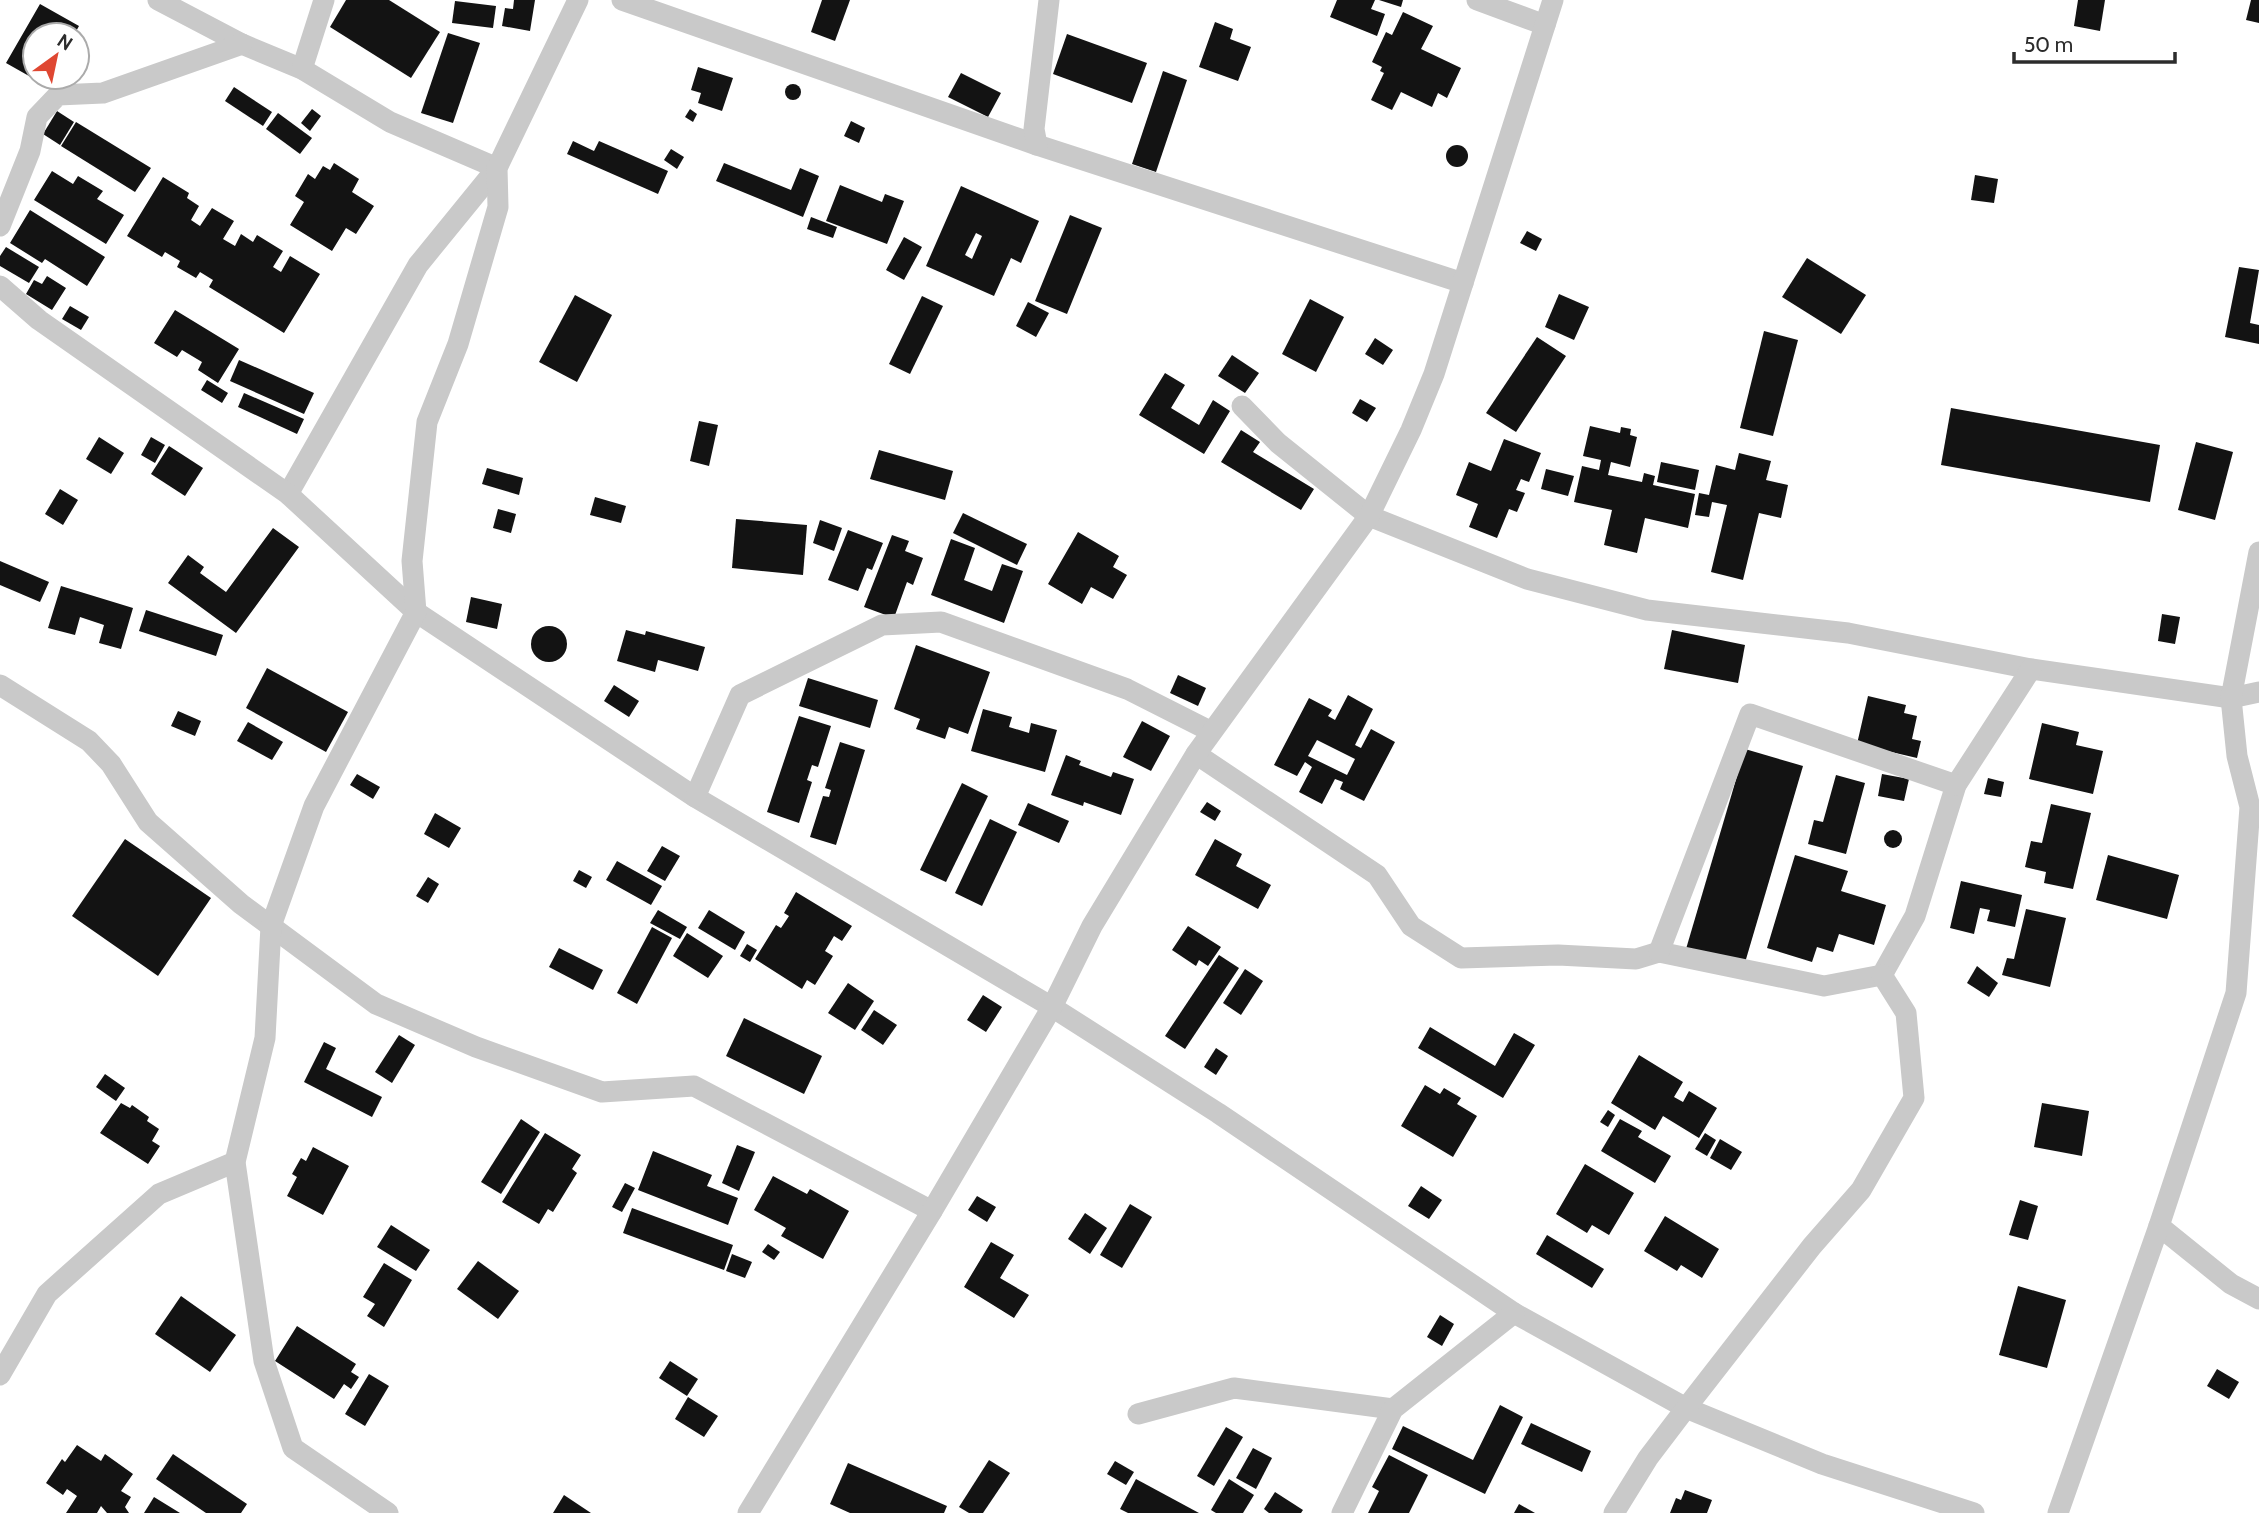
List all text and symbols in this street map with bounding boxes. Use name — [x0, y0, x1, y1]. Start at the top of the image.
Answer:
north arrow — [21, 21, 91, 91]
scale bar — [2014, 21, 2175, 65]
text: N — [53, 29, 77, 55]
text: 50 m — [2024, 32, 2073, 57]

